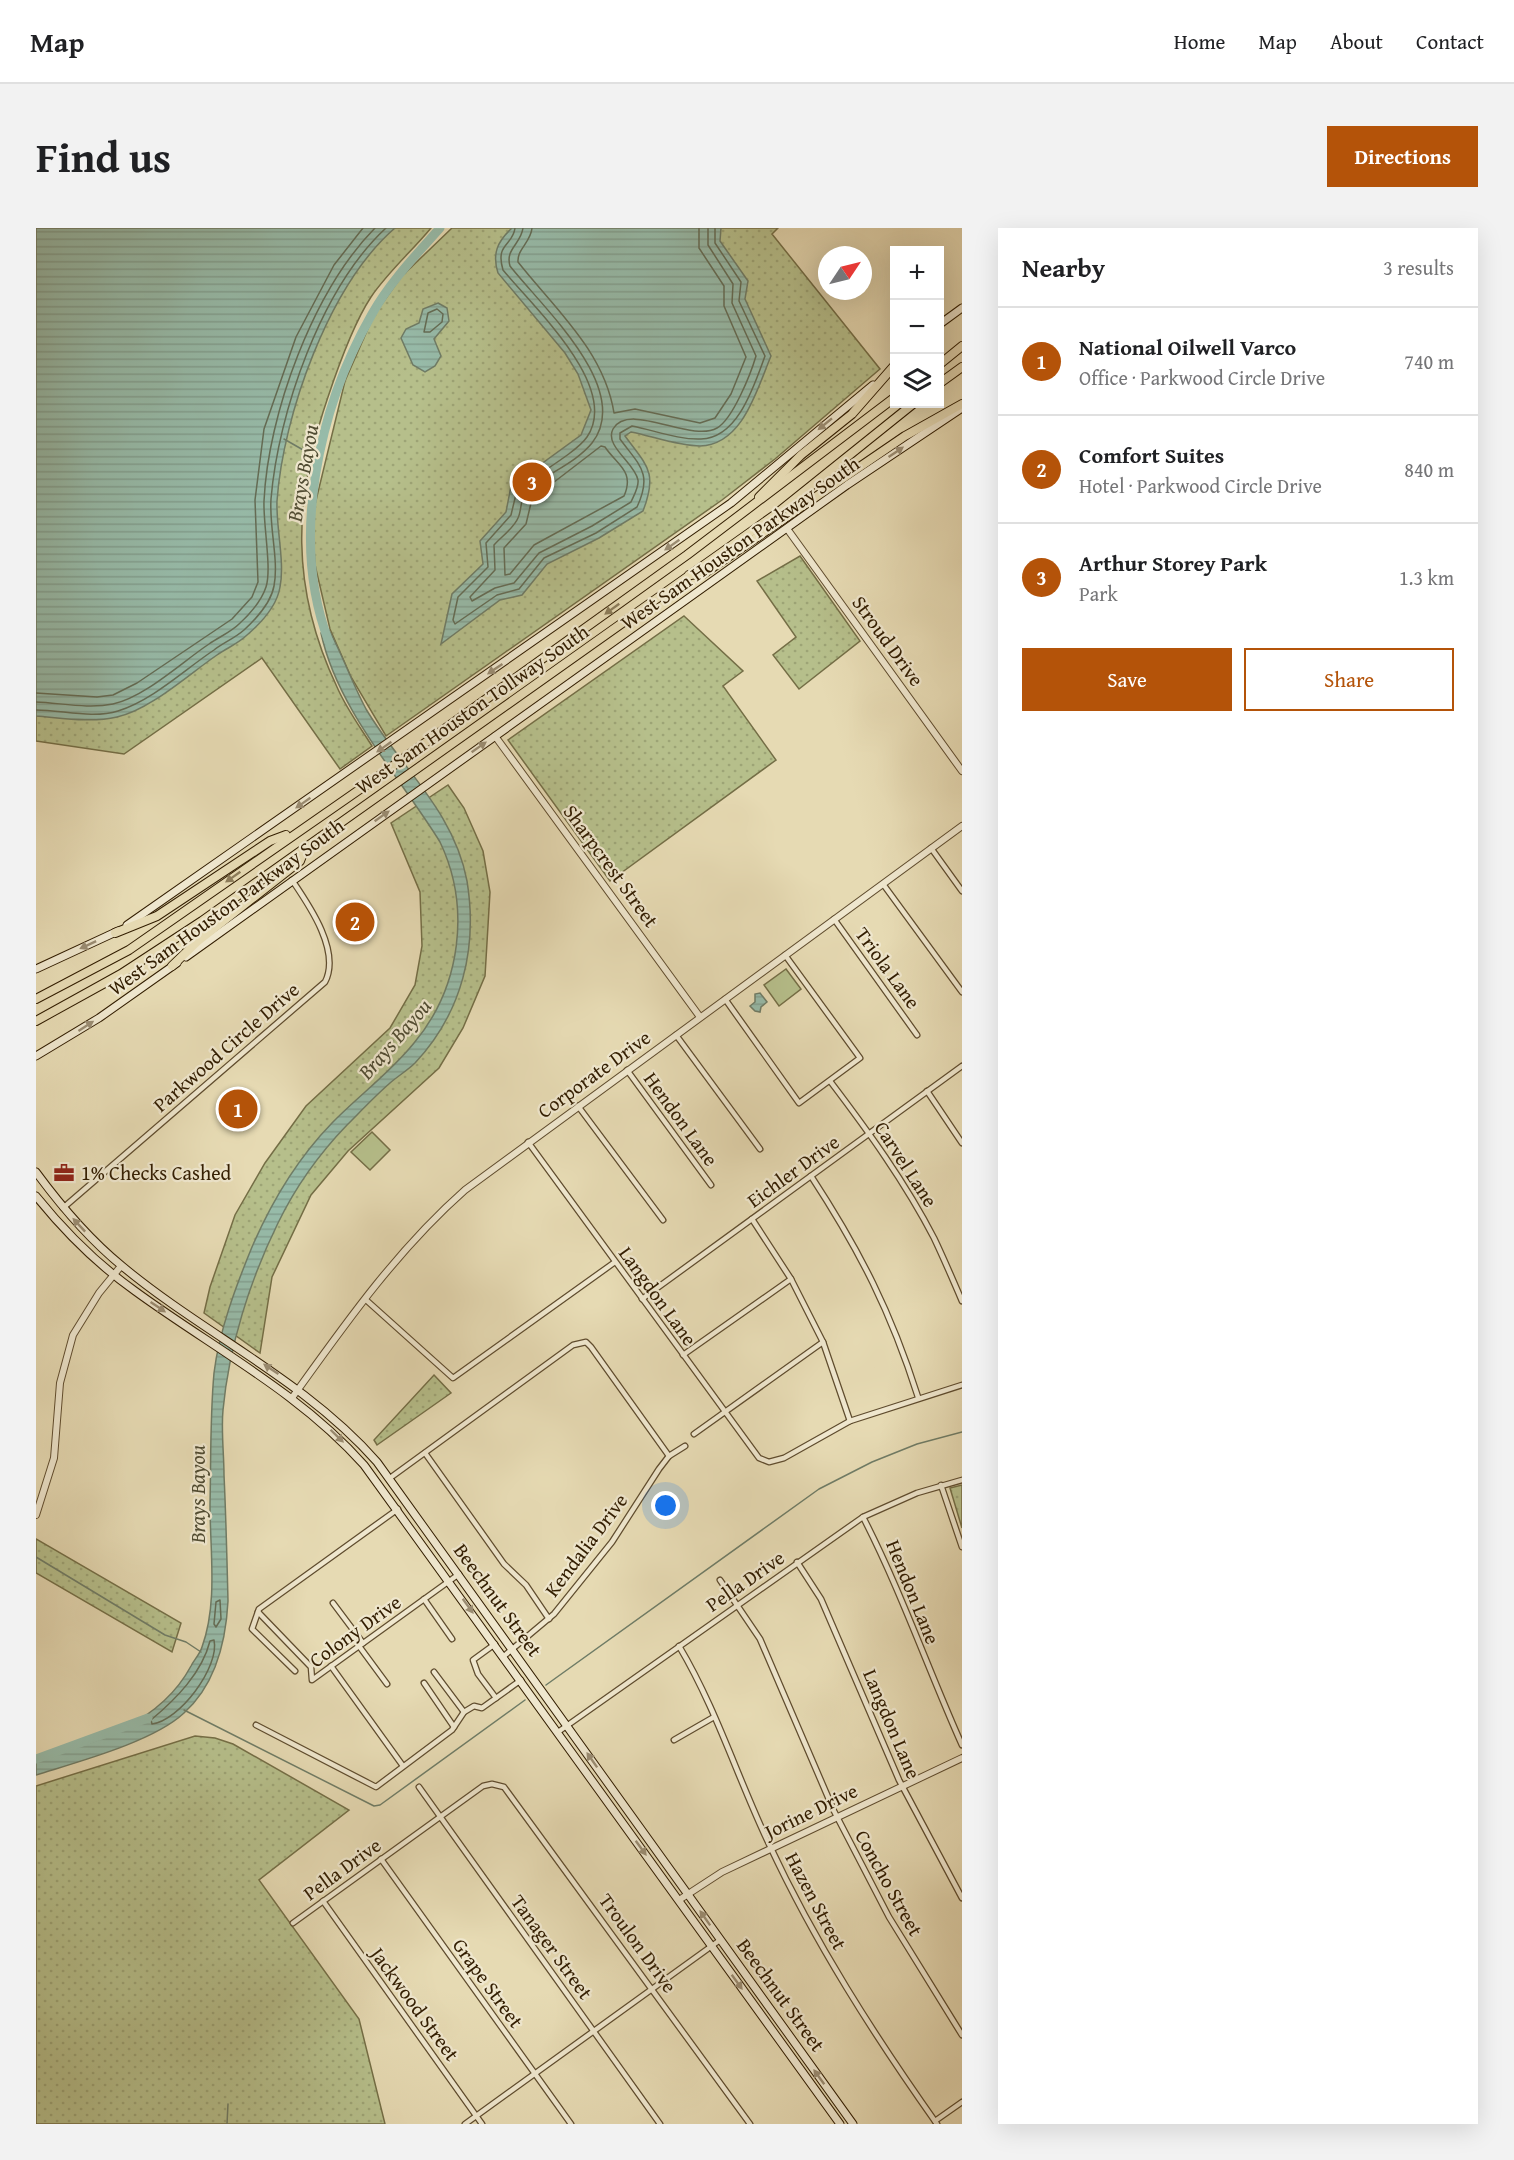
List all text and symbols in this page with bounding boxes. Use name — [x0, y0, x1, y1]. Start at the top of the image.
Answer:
text: Map — [30, 21, 84, 62]
text: Home — [1174, 26, 1225, 57]
text: Map — [1258, 26, 1297, 57]
text: About — [1330, 26, 1383, 57]
text: Contact — [1416, 26, 1484, 57]
text: Find us — [36, 126, 171, 187]
button: Directions — [1327, 126, 1478, 187]
north arrow — [818, 246, 872, 300]
map controls — [890, 246, 944, 408]
button: + — [890, 246, 944, 300]
text: Nearby — [1022, 248, 1105, 287]
text: 3 results — [1383, 253, 1454, 282]
button: − — [890, 300, 944, 354]
text: National Oilwell Varco — [1079, 331, 1296, 363]
text: 1 — [1036, 347, 1047, 376]
text: 740 m — [1404, 347, 1454, 376]
button: layers — [890, 354, 944, 408]
text: Office · Parkwood Circle Drive — [1079, 363, 1325, 392]
one-way arrow — [817, 418, 833, 431]
water label: Brays Bayou — [279, 421, 326, 525]
text: Comfort Suites — [1079, 439, 1224, 471]
one-way arrow — [887, 446, 903, 458]
street label: West Sam Houston Parkway South — [614, 449, 865, 636]
text: 2 — [1036, 455, 1047, 484]
text: 840 m — [1404, 455, 1454, 484]
pin: 3 — [512, 460, 552, 504]
text: Hotel · Parkwood Circle Drive — [1079, 471, 1322, 500]
one-way arrow — [664, 539, 680, 550]
text: Arthur Storey Park — [1079, 547, 1267, 579]
text: 3 — [1036, 563, 1047, 592]
text: 1.3 km — [1399, 563, 1454, 592]
text: Park — [1079, 579, 1118, 608]
street label: Stroud Drive — [846, 589, 931, 692]
one-way arrow — [605, 603, 621, 615]
street label: West Sam Houston Tollway South — [349, 617, 594, 800]
button: Save — [1022, 648, 1232, 711]
button: Share — [1244, 648, 1454, 711]
one-way arrow — [487, 664, 504, 675]
one-way arrow — [376, 741, 392, 753]
one-way arrow — [471, 741, 487, 753]
one-way arrow — [296, 797, 312, 809]
street label: Sharpcrest Street — [557, 798, 666, 933]
one-way arrow — [374, 810, 390, 822]
street label: West Sam Houston Parkway South — [102, 811, 350, 1002]
one-way arrow — [225, 870, 240, 882]
pin: 2 — [336, 900, 374, 944]
street label: Triola Lane — [849, 921, 928, 1014]
one-way arrow — [80, 941, 97, 950]
street label: Parkwood Circle Drive — [146, 975, 305, 1118]
water label: Brays Bayou — [350, 991, 439, 1087]
one-way arrow — [78, 1021, 94, 1032]
street label: Corporate Drive — [531, 1023, 656, 1125]
street label: Hendon Lane — [637, 1066, 726, 1172]
pin: 1 — [218, 1086, 258, 1132]
street label: Carvel Lane — [868, 1115, 945, 1212]
street label: Eichler Drive — [740, 1127, 845, 1214]
place label: 1% Checks Cashed — [81, 1158, 232, 1187]
office icon: 1% Checks Cashed — [52, 1161, 76, 1185]
one-way arrow — [73, 1218, 87, 1232]
street label: Langdon Lane — [612, 1240, 704, 1351]
one-way arrow — [150, 1301, 166, 1313]
one-way arrow — [262, 1364, 279, 1375]
one-way arrow — [329, 1428, 343, 1442]
water label: Brays Bayou — [182, 1444, 213, 1544]
street label: Kendalia Drive — [537, 1487, 634, 1602]
your location — [651, 1491, 680, 1520]
street label: Hendon Lane — [879, 1535, 948, 1648]
street label: Beechnut Street — [447, 1537, 550, 1662]
street label: Pella Drive — [699, 1543, 790, 1618]
street label: Colony Drive — [303, 1587, 407, 1674]
one-way arrow — [462, 1598, 474, 1614]
street label: Langdon Lane — [856, 1664, 929, 1783]
one-way arrow — [586, 1752, 598, 1768]
street label: Jorine Drive — [757, 1776, 862, 1847]
street label: Concho Street — [848, 1824, 931, 1941]
street label: Pella Drive — [297, 1830, 387, 1907]
one-way arrow — [635, 1839, 647, 1855]
street label: Hazen Street — [778, 1847, 854, 1955]
street label: Troulon Drive — [592, 1887, 684, 1998]
street label: Tanager Street — [504, 1888, 600, 2005]
one-way arrow — [699, 1911, 711, 1927]
street label: Grape Street — [446, 1932, 531, 2033]
street label: Beechnut Street — [730, 1932, 833, 2057]
street label: Jackwood Street — [362, 1938, 467, 2067]
one-way arrow — [731, 1974, 743, 1990]
one-way arrow — [813, 2069, 825, 2085]

